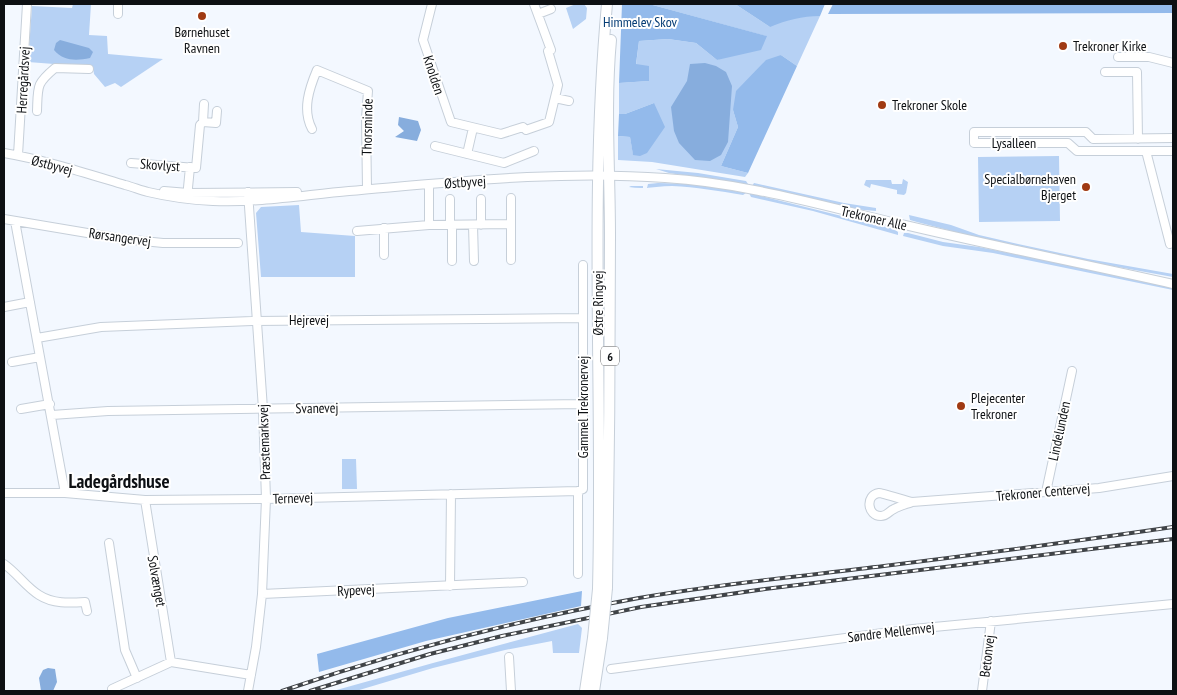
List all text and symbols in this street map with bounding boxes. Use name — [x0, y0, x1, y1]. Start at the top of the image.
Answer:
marker: Børnehuset Ravnen — [196, 10, 208, 22]
park label: Himmelev Skov — [603, 13, 678, 31]
place label: Børnehuset Ravnen — [174, 23, 230, 57]
place label: Trekroner Kirke — [1073, 37, 1147, 55]
marker: Trekroner Kirke — [1057, 40, 1069, 52]
street label: Herregårdsvej — [12, 46, 34, 114]
street label: Knolden — [419, 53, 449, 97]
place label: Trekroner Skole — [892, 96, 967, 114]
street label: Thorsminde — [358, 98, 377, 156]
marker: Trekroner Skole — [876, 99, 888, 111]
street label: Lysalleen — [992, 134, 1036, 152]
street label: Østbyvej — [29, 151, 75, 179]
street label: Skovlyst — [140, 155, 181, 175]
place label: Specialbørnehaven Bjerget — [984, 170, 1076, 204]
street label: Østbyvej — [443, 172, 487, 192]
marker: Specialbørnehaven Bjerget — [1080, 181, 1092, 193]
street label: Trekroner Alle — [839, 202, 909, 234]
street label: Rørsangervej — [88, 224, 152, 250]
street label: Østre Ringvej — [589, 270, 607, 336]
street label: Hejrevej — [289, 311, 329, 329]
road number: 6 — [601, 346, 619, 366]
street label: Gammel Trekronervej — [574, 356, 592, 458]
place label: Plejecenter Trekroner — [971, 389, 1025, 423]
street label: Svanevej — [295, 399, 339, 417]
marker: Plejecenter Trekroner — [955, 400, 967, 412]
street label: Lindelunden — [1044, 400, 1074, 462]
street label: Præstemarksvej — [254, 404, 274, 480]
district label: Ladegårdshuse — [68, 469, 170, 493]
street label: Trekroner Centervej — [995, 479, 1091, 505]
street label: Ternevej — [273, 488, 313, 508]
street label: Solvænget — [144, 554, 170, 608]
street label: Rypevej — [337, 580, 375, 600]
street label: Søndre Mellemvej — [847, 618, 935, 646]
street label: Betonvej — [975, 634, 999, 678]

